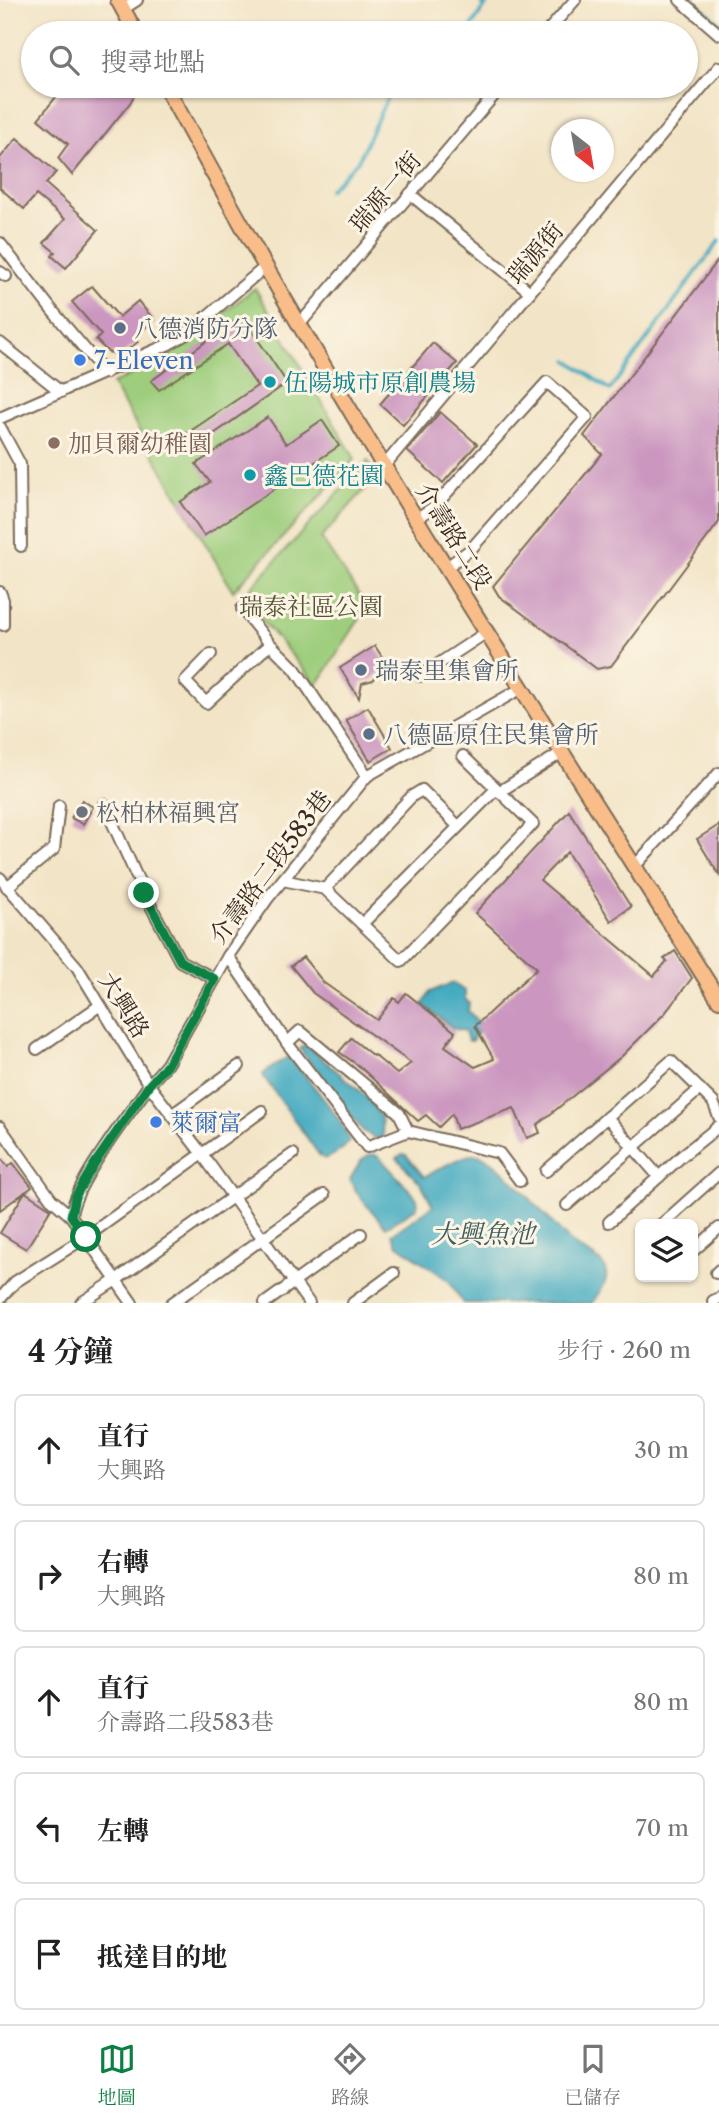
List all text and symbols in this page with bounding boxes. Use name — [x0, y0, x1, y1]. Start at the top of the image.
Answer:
search box — [21, 21, 698, 98]
icon: search — [45, 41, 83, 79]
text: 搜尋地點 — [101, 46, 205, 78]
north arrow — [551, 119, 614, 182]
street label: 瑞源一街 — [343, 146, 427, 238]
street label: 瑞源街 — [501, 216, 569, 290]
place label: 八德消防分隊 — [134, 314, 278, 343]
marker: 八德消防分隊 — [112, 320, 128, 336]
place label: 7-Eleven — [94, 346, 193, 375]
marker: 7-Eleven — [72, 352, 88, 368]
place label: 伍陽城市原創農場 — [284, 368, 476, 397]
marker: 伍陽城市原創農場 — [262, 374, 278, 390]
place label: 加貝爾幼稚園 — [68, 429, 212, 458]
marker: 加貝爾幼稚園 — [46, 435, 62, 451]
place label: 鑫巴德花園 — [264, 461, 384, 490]
marker: 鑫巴德花園 — [242, 467, 258, 483]
street label: 介壽路二段 — [410, 477, 498, 595]
park label: 瑞泰社區公園 — [239, 592, 383, 621]
place label: 瑞泰里集會所 — [375, 656, 519, 685]
marker: 瑞泰里集會所 — [353, 662, 369, 678]
place label: 八德區原住民集會所 — [383, 720, 599, 749]
marker: 八德區原住民集會所 — [361, 726, 377, 742]
street label: 介壽路二段583巷 — [203, 785, 337, 949]
place label: 松柏林福興宮 — [96, 798, 240, 827]
marker: 松柏林福興宮 — [74, 804, 90, 820]
route end — [128, 877, 159, 908]
street label: 大興路 — [93, 967, 155, 1043]
place label: 萊爾富 — [170, 1108, 242, 1137]
marker: 萊爾富 — [148, 1114, 164, 1130]
water label: 大興魚池 — [431, 1218, 538, 1250]
map controls — [635, 1219, 698, 1282]
button: layers — [635, 1219, 698, 1282]
route start — [70, 1221, 101, 1252]
text: 4 分鐘 — [28, 1333, 113, 1370]
text: 步行 · 260 m — [557, 1336, 691, 1364]
text: 直行 — [97, 1420, 149, 1452]
icon: ahead — [30, 1431, 68, 1469]
text: 30 m — [634, 1436, 689, 1464]
text: 大興路 — [97, 1456, 166, 1484]
text: 右轉 — [97, 1546, 149, 1578]
icon: right — [30, 1557, 68, 1595]
text: 80 m — [633, 1562, 689, 1590]
text: 大興路 — [97, 1582, 166, 1610]
text: 直行 — [97, 1672, 149, 1704]
icon: ahead — [30, 1683, 68, 1721]
text: 80 m — [633, 1688, 689, 1716]
text: 介壽路二段583巷 — [97, 1708, 274, 1736]
icon: left — [30, 1809, 68, 1847]
text: 70 m — [636, 1814, 689, 1842]
text: 左轉 — [97, 1815, 149, 1847]
icon: arrive — [30, 1935, 68, 1973]
text: 抵達目的地 — [97, 1941, 227, 1973]
tab: 地圖 — [98, 2040, 136, 2109]
tab: 路線 — [331, 2040, 369, 2109]
tab: 已儲存 — [564, 2040, 621, 2109]

